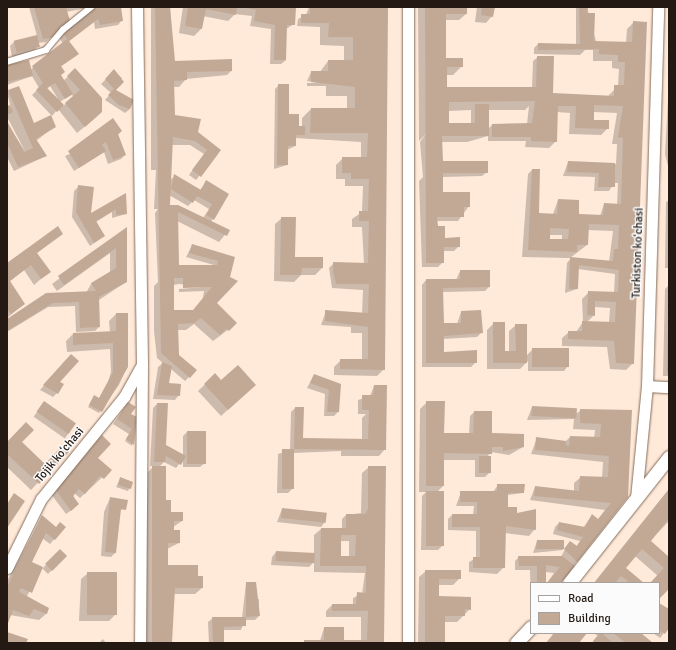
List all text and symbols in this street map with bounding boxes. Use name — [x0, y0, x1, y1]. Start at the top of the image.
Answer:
street label: Turkiston koʻchasi — [629, 207, 647, 299]
street label: Tojik koʻchasi — [33, 425, 87, 485]
legend — [530, 582, 660, 634]
text: Road — [568, 591, 594, 606]
text: Building — [568, 611, 611, 626]

